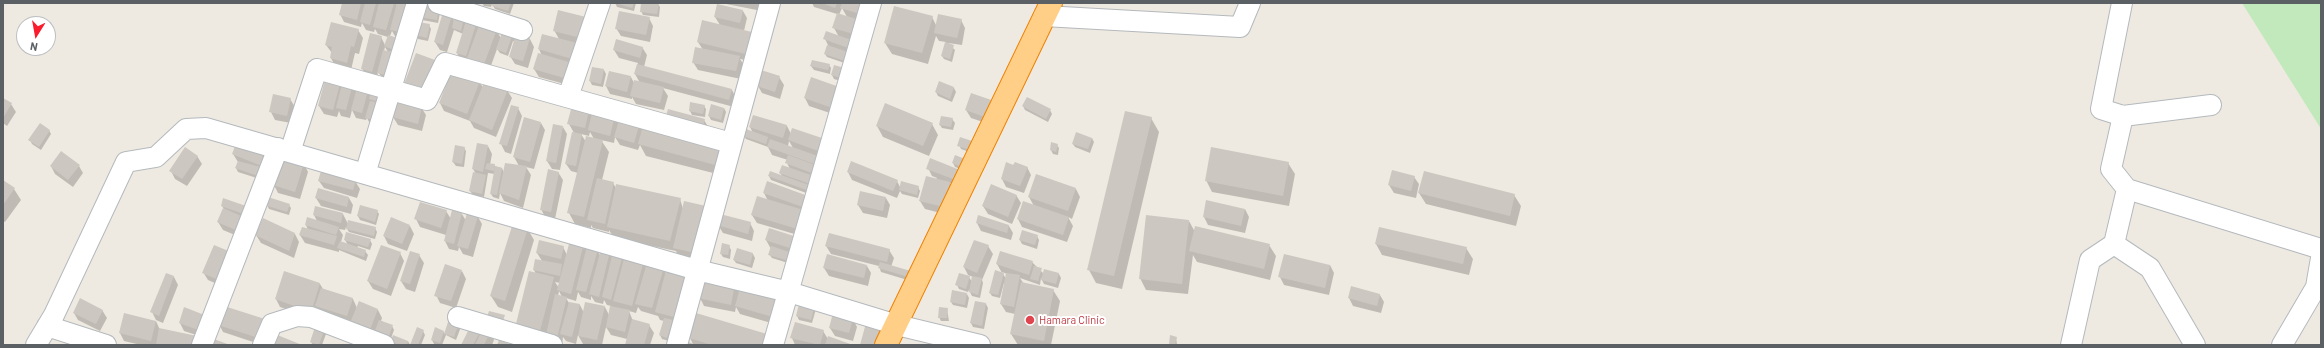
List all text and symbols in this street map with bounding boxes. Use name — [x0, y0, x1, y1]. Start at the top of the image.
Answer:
north arrow — [16, 16, 56, 56]
text: N — [29, 40, 39, 54]
place label: Hamara Clinic — [1039, 313, 1105, 327]
marker: Hamara Clinic — [1024, 314, 1036, 326]

